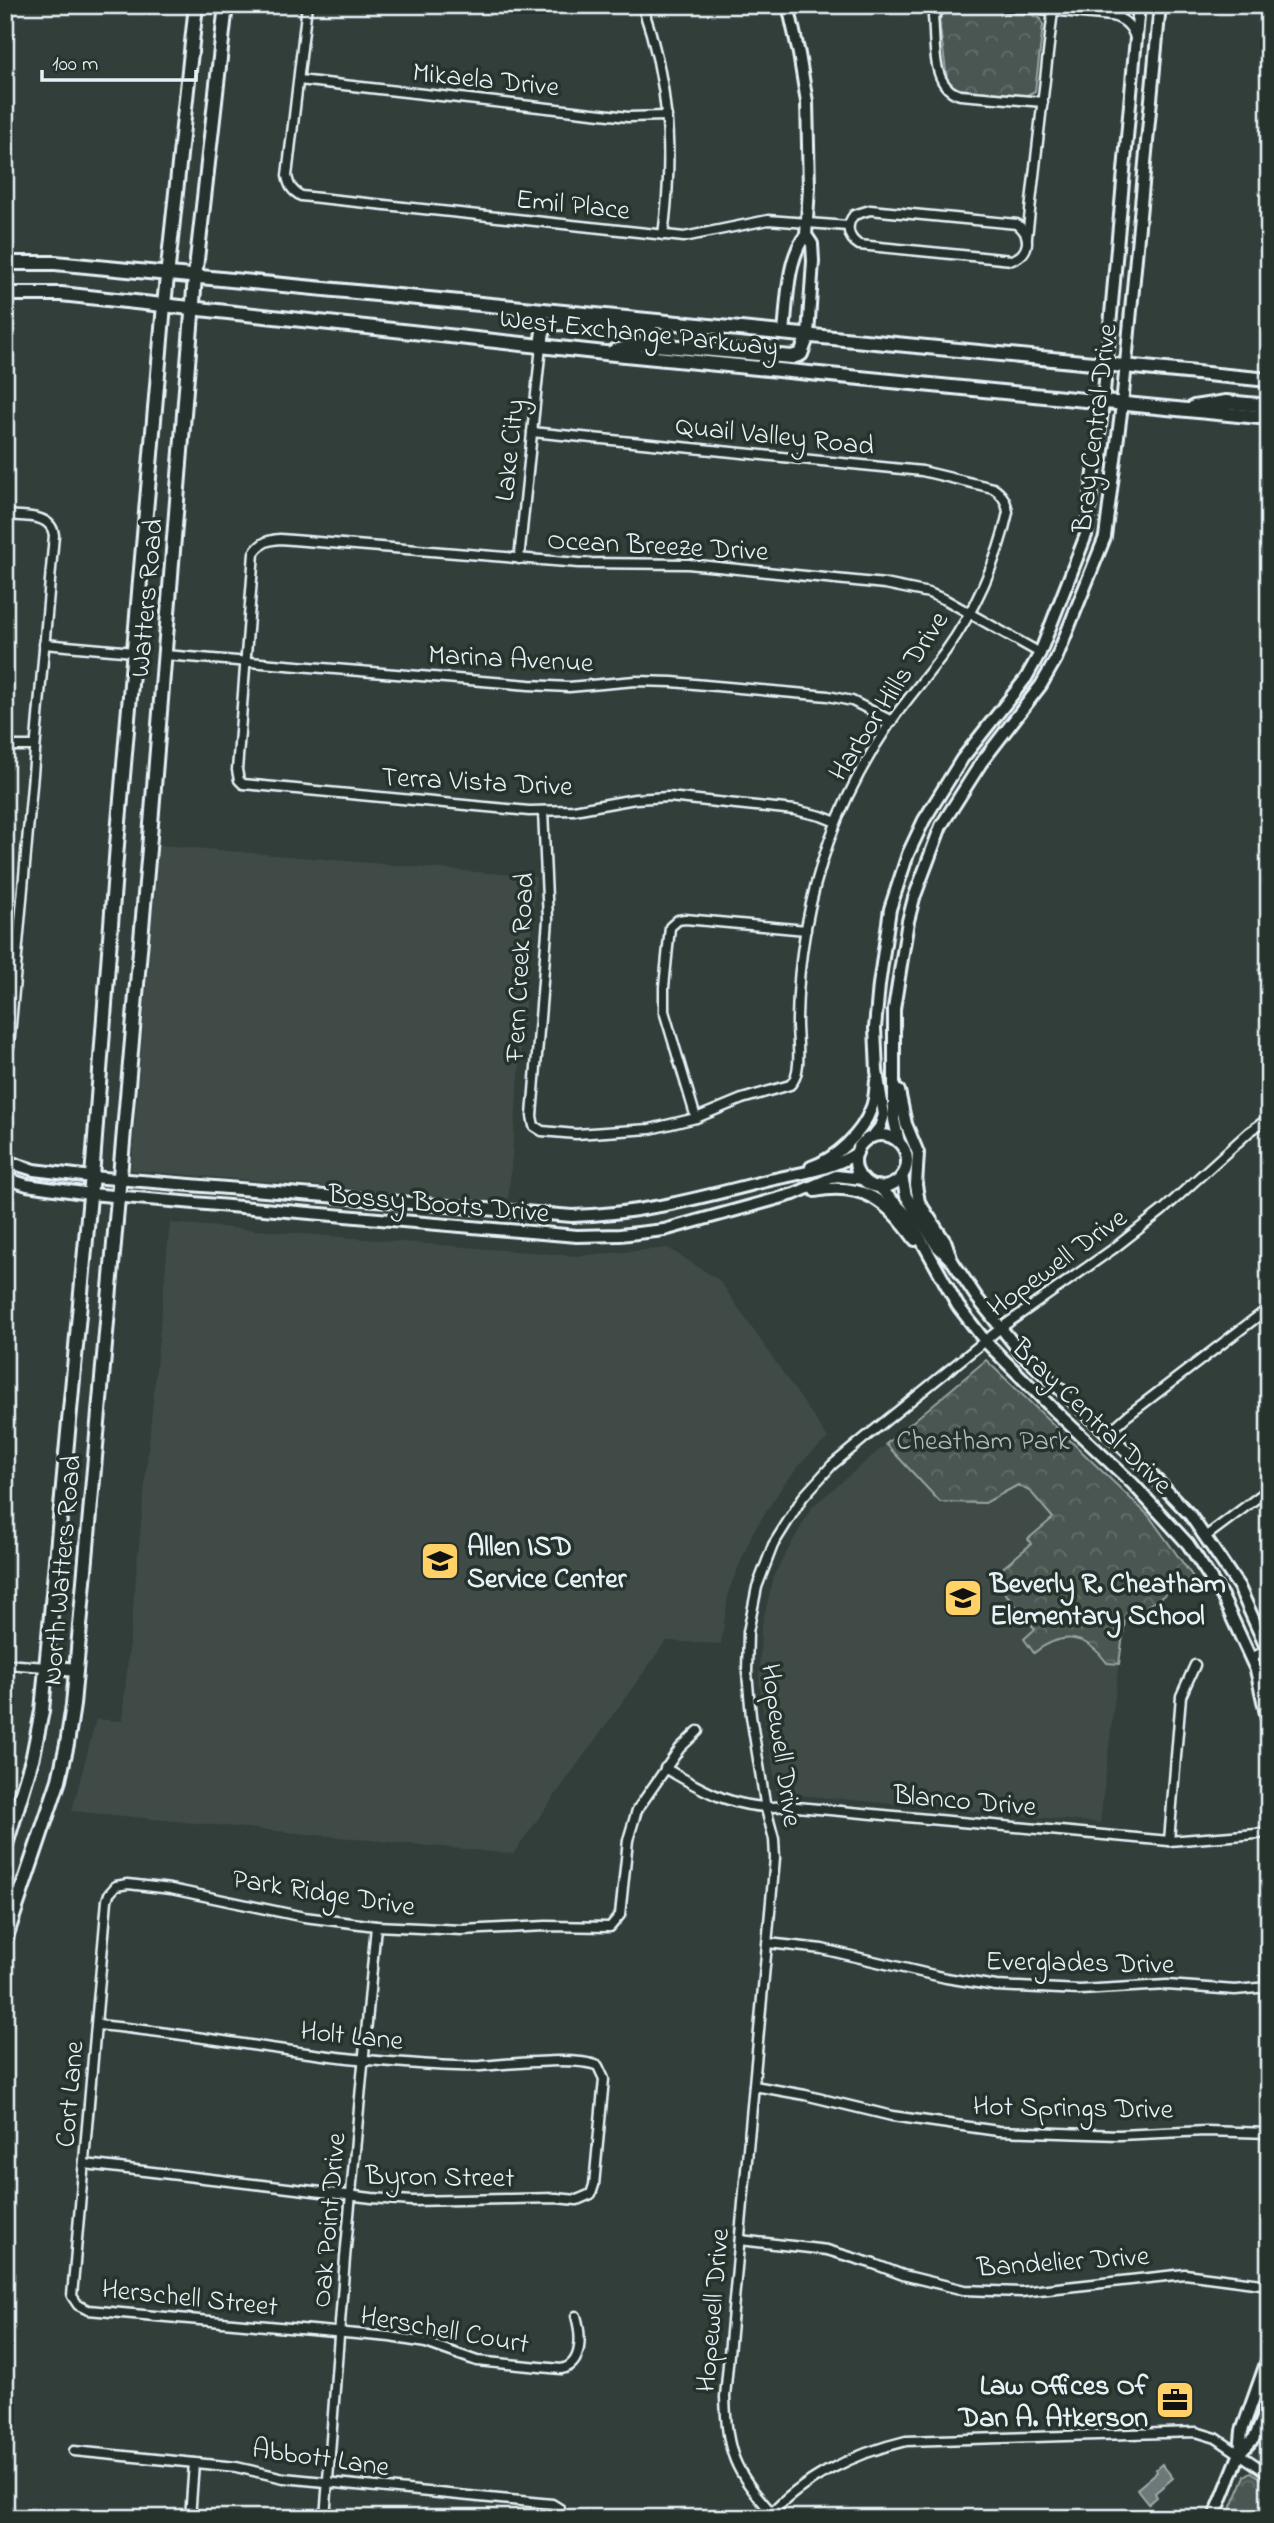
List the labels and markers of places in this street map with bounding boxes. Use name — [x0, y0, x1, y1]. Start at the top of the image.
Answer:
place label: Allen ISD Service Center — [467, 1528, 628, 1601]
school or university icon: Allen ISD Service Center — [419, 1540, 461, 1582]
place label: Beverly R. Cheatham Elementary School — [988, 1565, 1226, 1638]
school or university icon: Beverly R. Cheatham Elementary School — [942, 1577, 984, 1619]
place label: Law Offices Of Dan A. Atkerson — [957, 2367, 1149, 2440]
office icon: Law Offices Of Dan A. Atkerson — [1154, 2379, 1196, 2421]

